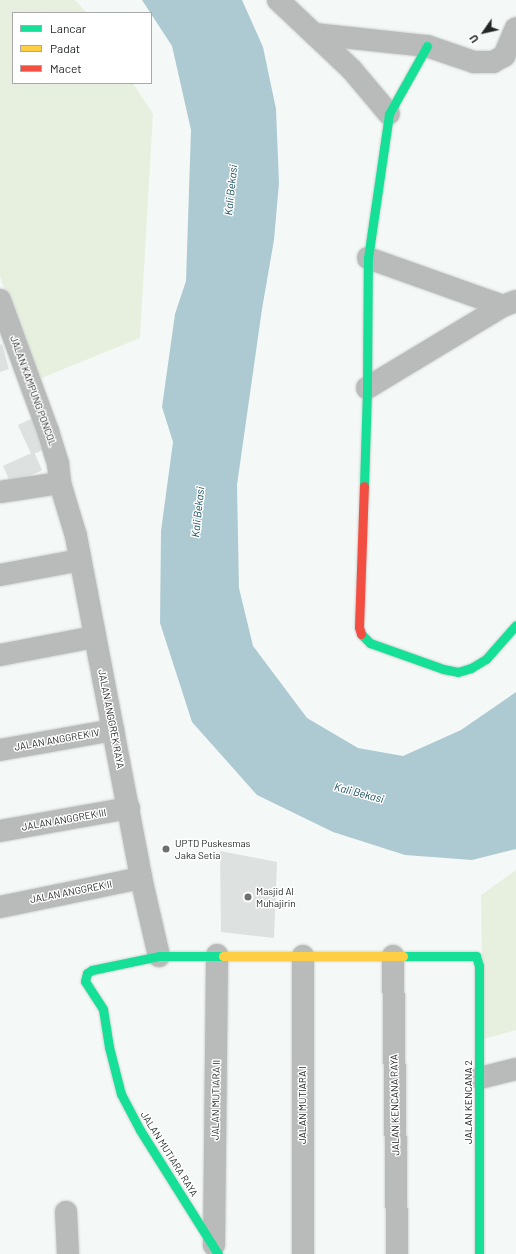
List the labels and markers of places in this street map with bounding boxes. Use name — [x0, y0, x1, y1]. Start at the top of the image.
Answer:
place label: UPTD Puskesmas Jaka Setia — [175, 837, 250, 860]
marker: UPTD Puskesmas Jaka Setia — [160, 843, 172, 855]
place label: Masjid Al Muhajirin — [256, 885, 296, 908]
marker: Masjid Al Muhajirin — [243, 892, 253, 902]

